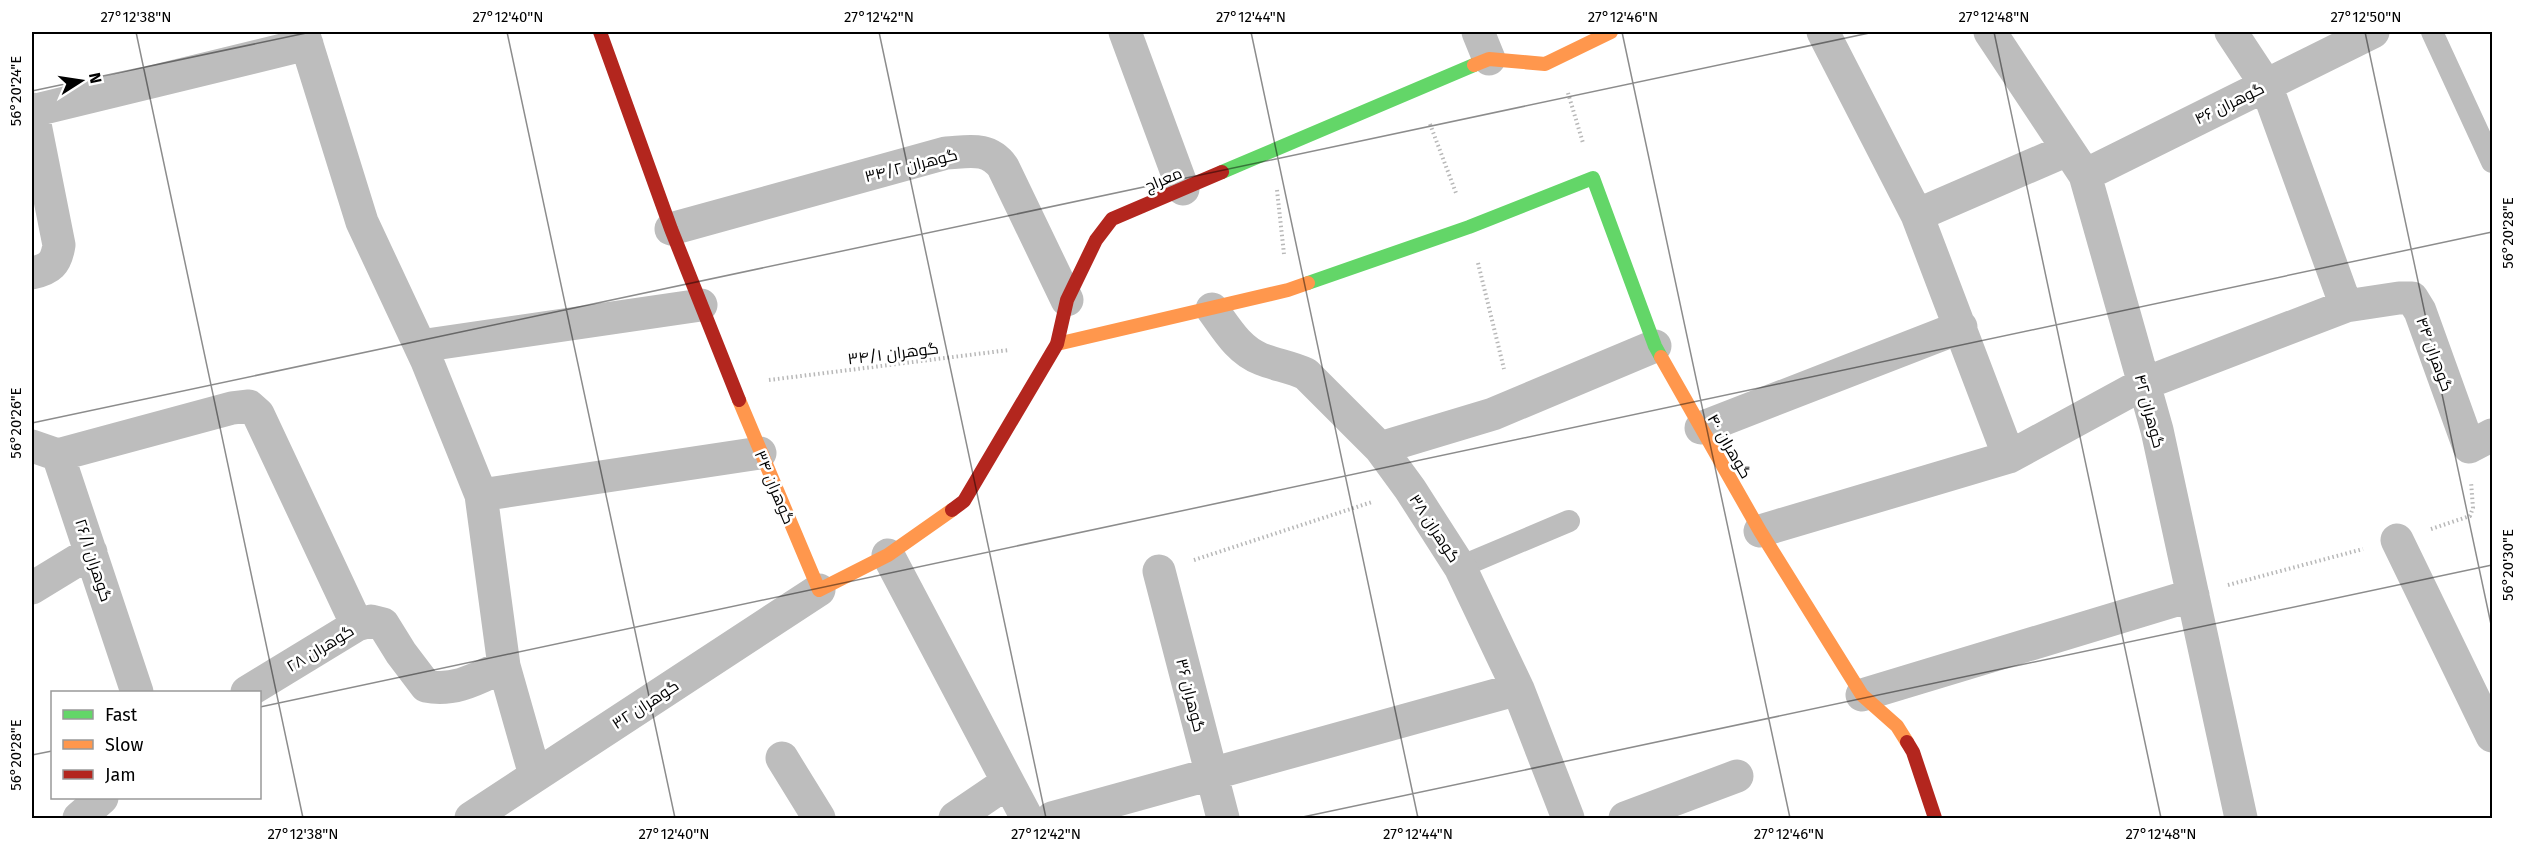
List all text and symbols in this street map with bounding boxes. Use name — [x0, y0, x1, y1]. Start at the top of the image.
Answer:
text: 27°12'38"N — [101, 8, 171, 26]
text: 27°12'40"N — [473, 8, 543, 26]
text: 27°12'42"N — [844, 8, 914, 26]
text: 27°12'44"N — [1216, 8, 1286, 26]
text: 27°12'46"N — [1588, 8, 1658, 26]
text: 27°12'48"N — [1959, 8, 2029, 26]
text: 27°12'50"N — [2330, 8, 2402, 26]
north arrow — [51, 51, 111, 111]
text: 56°20'24"E — [7, 56, 25, 126]
text: N — [85, 71, 106, 85]
street label: گوهران ۴۶ — [2191, 78, 2268, 129]
street label: گوهران ۳۴/۲ — [863, 145, 960, 187]
street label: معراج — [1142, 163, 1186, 198]
text: 56°20'28"E — [2499, 197, 2517, 269]
street label: گوهران ۴۴ — [2411, 314, 2457, 394]
street label: گوهران ۳۴/۱ — [846, 338, 940, 369]
street label: گوهران ۴۲ — [2130, 372, 2169, 450]
text: 56°20'26"E — [7, 387, 25, 459]
street label: گوهران ۴۰ — [1703, 411, 1756, 482]
street label: گوهران ۳۴ — [750, 447, 799, 527]
street label: گوهران ۳۸ — [1405, 491, 1464, 567]
street label: گوهران ۲۶/۱ — [70, 516, 116, 604]
text: 56°20'30"E — [2499, 529, 2517, 601]
street label: گوهران ۲۸ — [283, 621, 358, 677]
street label: گوهران ۳۶ — [1171, 656, 1209, 734]
street label: گوهران ۳۲ — [608, 676, 683, 734]
legend — [51, 691, 261, 799]
text: Fast — [105, 704, 138, 726]
text: 56°20'28"E — [7, 719, 25, 791]
text: Slow — [105, 734, 144, 756]
text: Jam — [105, 764, 136, 786]
text: 27°12'38"N — [268, 825, 338, 843]
text: 27°12'40"N — [639, 825, 709, 843]
text: 27°12'42"N — [1011, 825, 1081, 843]
text: 27°12'44"N — [1383, 825, 1453, 843]
text: 27°12'46"N — [1754, 825, 1824, 843]
text: 27°12'48"N — [2126, 825, 2196, 843]

